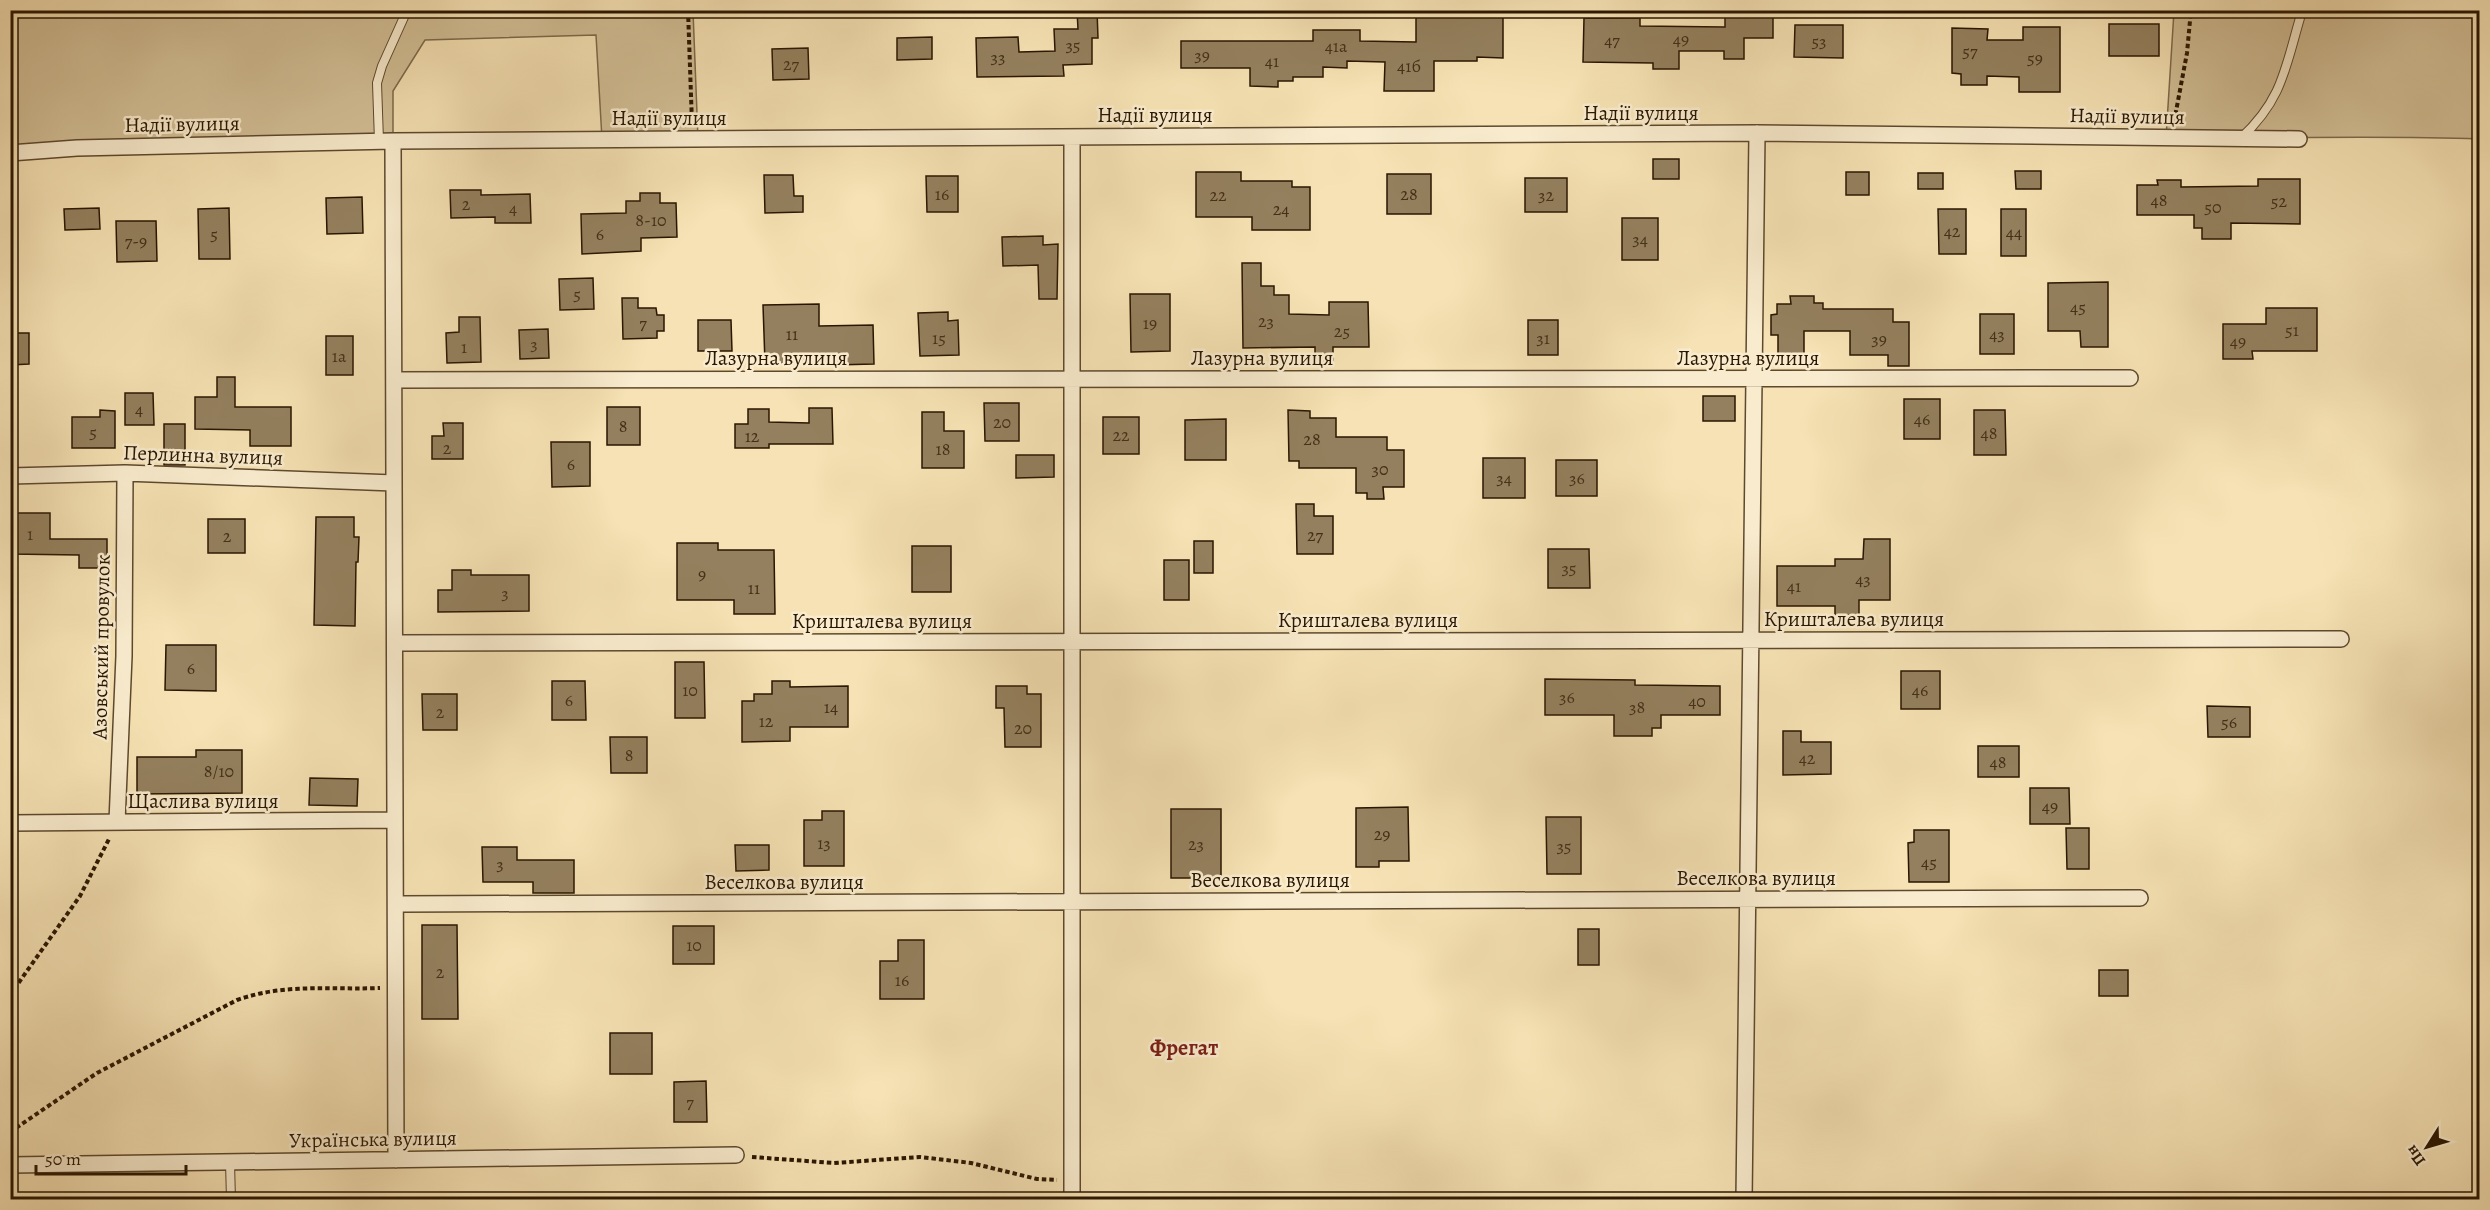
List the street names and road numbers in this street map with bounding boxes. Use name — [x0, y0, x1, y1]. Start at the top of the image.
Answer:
street label: Надії вулиця — [1583, 99, 1699, 127]
street label: Надії вулиця — [1097, 101, 1213, 129]
street label: Надії вулиця — [2069, 101, 2185, 131]
street label: Надії вулиця — [611, 104, 727, 132]
street label: Надії вулиця — [124, 109, 240, 139]
street label: Лазурна вулиця — [705, 344, 847, 372]
street label: Лазурна вулиця — [1191, 344, 1333, 372]
street label: Лазурна вулиця — [1677, 344, 1819, 372]
street label: Перлинна вулиця — [122, 438, 284, 472]
street label: Азовський провулок — [85, 554, 117, 741]
street label: Кришталева вулиця — [1764, 605, 1944, 633]
street label: Кришталева вулиця — [1278, 606, 1458, 634]
street label: Кришталева вулиця — [792, 607, 972, 635]
street label: Щаслива вулиця — [127, 787, 279, 815]
street label: Веселкова вулиця — [1676, 864, 1836, 892]
street label: Веселкова вулиця — [1190, 866, 1350, 894]
street label: Веселкова вулиця — [704, 868, 864, 896]
street label: Українська вулиця — [289, 1124, 457, 1154]

